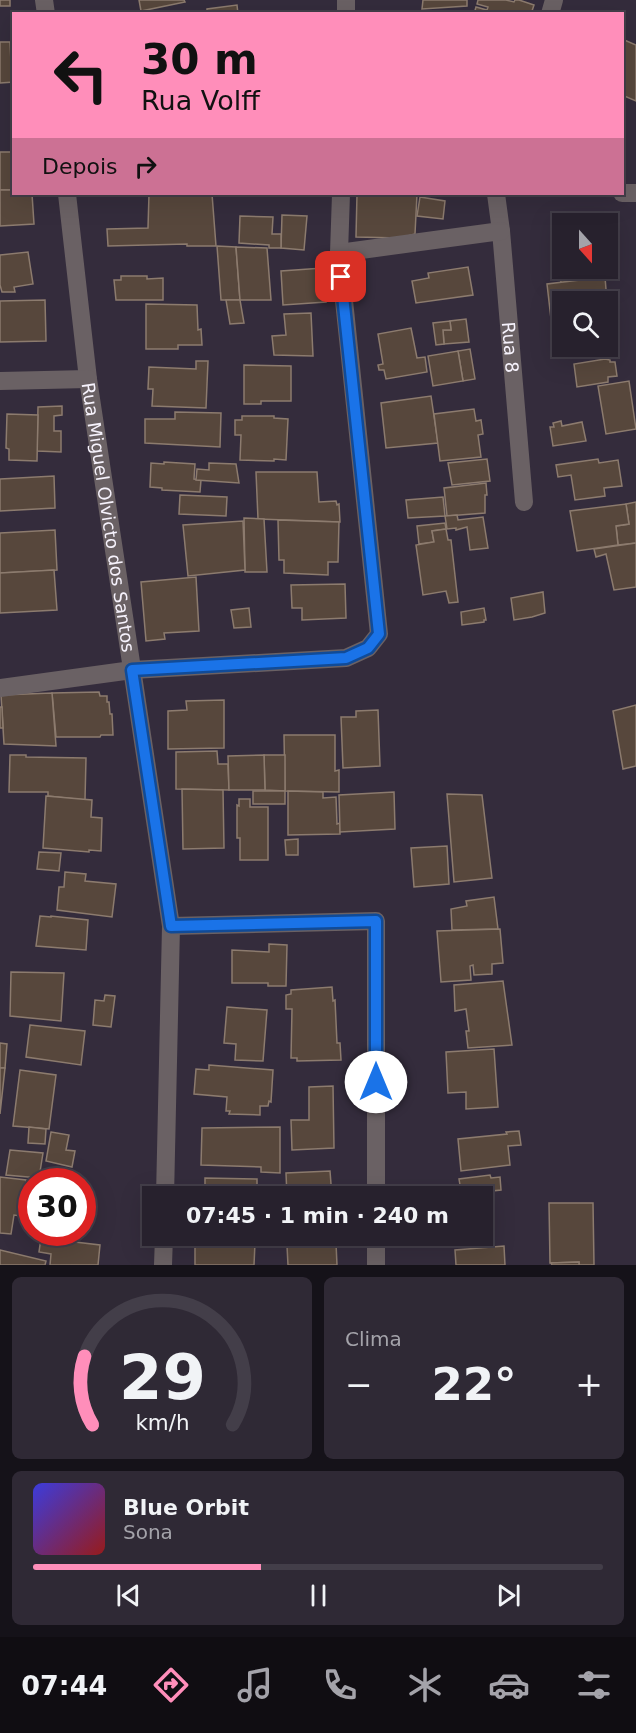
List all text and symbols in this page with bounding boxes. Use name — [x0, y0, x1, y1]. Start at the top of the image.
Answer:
text: 30 m — [141, 35, 258, 84]
icon: left — [42, 36, 120, 114]
text: Rua Volff — [141, 85, 260, 116]
icon: right — [129, 150, 162, 183]
text: Depois — [42, 154, 117, 179]
north arrow — [552, 213, 618, 279]
map controls — [552, 213, 618, 357]
pin — [315, 251, 366, 302]
icon: arrive — [324, 260, 357, 293]
button: search — [552, 291, 618, 357]
street label: Rua 8 — [498, 321, 523, 374]
street label: Rua Miguel Olvicto dos Santos — [78, 381, 140, 654]
position arrow — [344, 1050, 408, 1114]
speed limit sign: 30 — [18, 1168, 96, 1246]
text: 07:45 · 1 min · 240 m — [186, 1203, 449, 1228]
text: Clima — [345, 1327, 402, 1351]
text: 29 — [119, 1341, 205, 1414]
text: 22° — [431, 1358, 517, 1411]
text: − — [345, 1365, 373, 1404]
text: + — [575, 1365, 603, 1404]
text: km/h — [135, 1410, 189, 1435]
text: Blue Orbit — [123, 1495, 249, 1520]
text: Sona — [123, 1520, 173, 1544]
icon: previous — [112, 1579, 145, 1612]
icon: pause — [302, 1579, 335, 1612]
icon: next — [492, 1579, 525, 1612]
icon: directions — [150, 1664, 192, 1706]
icon: music — [234, 1664, 276, 1706]
icon: phone — [319, 1664, 361, 1706]
icon: climate — [404, 1664, 446, 1706]
icon: car — [488, 1664, 530, 1706]
icon: filters — [573, 1664, 615, 1706]
text: 07:44 — [21, 1670, 107, 1701]

